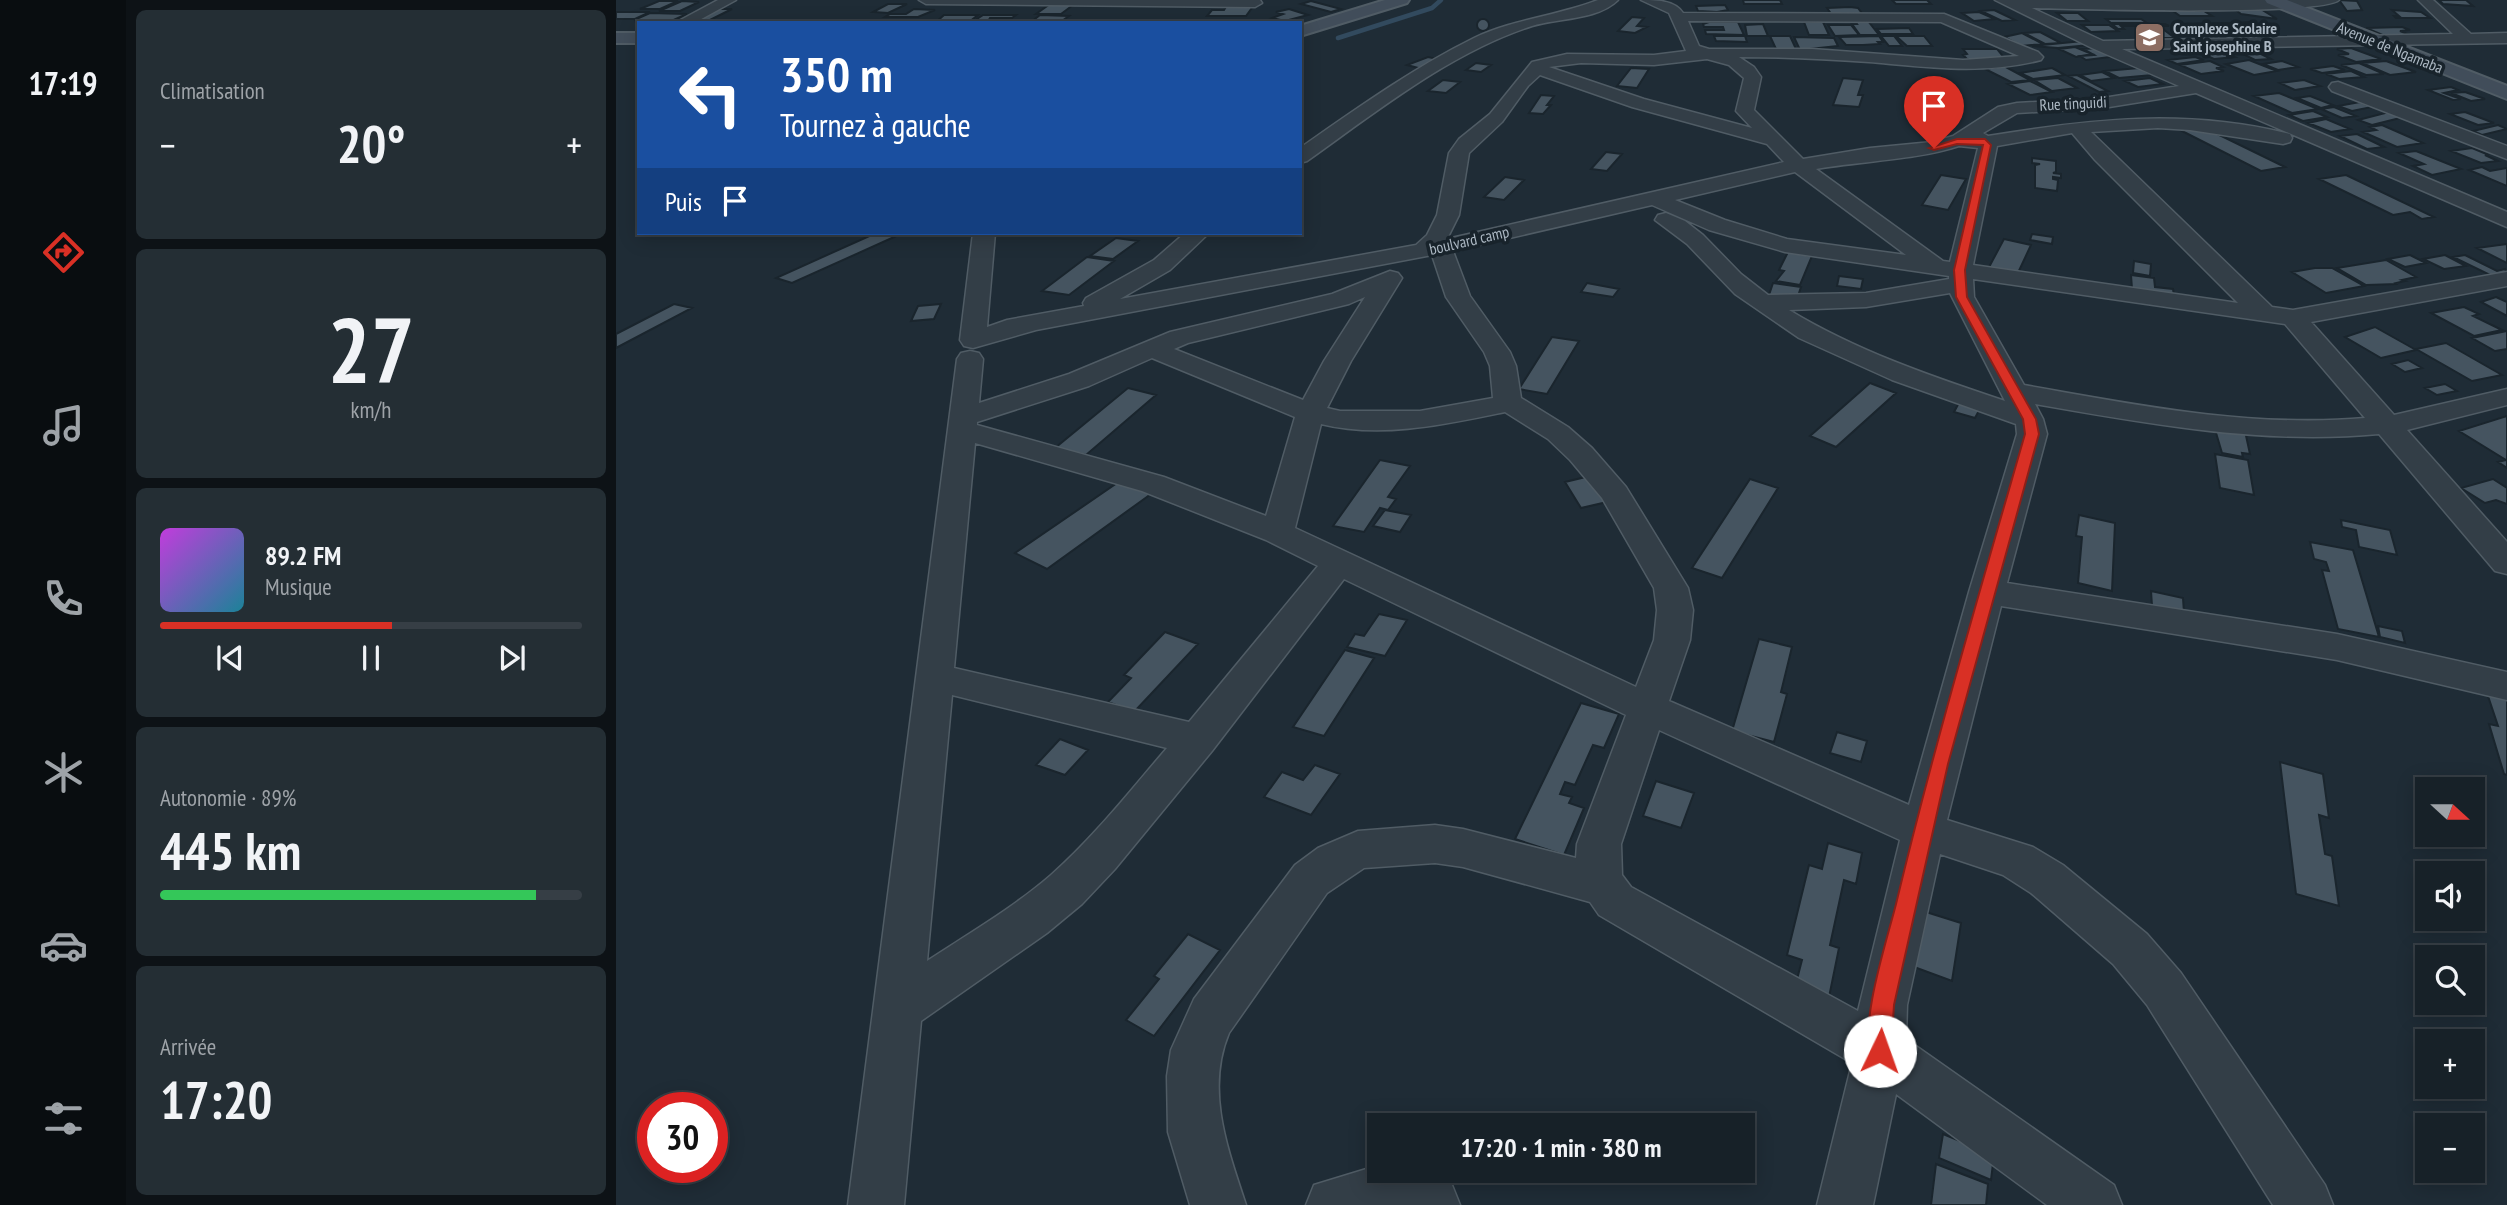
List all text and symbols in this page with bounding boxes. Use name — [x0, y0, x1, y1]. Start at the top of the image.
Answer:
street label: Avenue de Ngamaba — [2334, 17, 2446, 77]
place label: Complexe Scolaire Saint josephine B — [2173, 18, 2277, 56]
school or university icon: Complexe Scolaire Saint josephine B — [2133, 20, 2167, 54]
text: 350 m — [780, 42, 893, 106]
icon: left — [665, 49, 756, 140]
text: 17:19 — [28, 62, 98, 104]
text: Climatisation — [160, 76, 265, 105]
pin — [1904, 76, 1964, 148]
icon: arrive — [1915, 87, 1953, 125]
street label: Rue tinguidi — [2039, 91, 2107, 115]
text: Tournez à gauche — [780, 104, 971, 146]
text: 20° — [337, 110, 405, 177]
text: − — [160, 120, 176, 169]
text: + — [566, 120, 582, 169]
icon: arrive — [716, 182, 754, 220]
text: Puis — [665, 185, 702, 218]
street label: boulvard camp — [1427, 221, 1511, 259]
icon: directions — [39, 228, 88, 277]
text: 27 — [328, 290, 415, 408]
text: km/h — [351, 395, 391, 424]
icon: music — [39, 401, 88, 450]
text: 89.2 FM — [265, 539, 341, 572]
text: Musique — [265, 572, 332, 601]
icon: phone — [39, 574, 88, 623]
icon: previous — [211, 639, 249, 677]
icon: pause — [352, 639, 390, 677]
icon: next — [493, 639, 531, 677]
icon: climate — [39, 748, 88, 797]
north arrow — [2415, 777, 2485, 847]
map controls — [2415, 777, 2485, 1183]
text: Autonomie · 89% — [160, 783, 296, 812]
text: 445 km — [160, 817, 301, 884]
button: sound — [2415, 861, 2485, 931]
icon: car — [39, 921, 88, 970]
button: search — [2415, 945, 2485, 1015]
position arrow — [1843, 1014, 1917, 1088]
button: + — [2415, 1029, 2485, 1099]
text: Arrivée — [160, 1032, 216, 1061]
text: 17:20 — [160, 1066, 272, 1133]
speed limit sign: 30 — [637, 1092, 728, 1183]
icon: filters — [39, 1094, 88, 1143]
button: − — [2415, 1113, 2485, 1183]
text: 17:20 · 1 min · 380 m — [1461, 1131, 1661, 1164]

